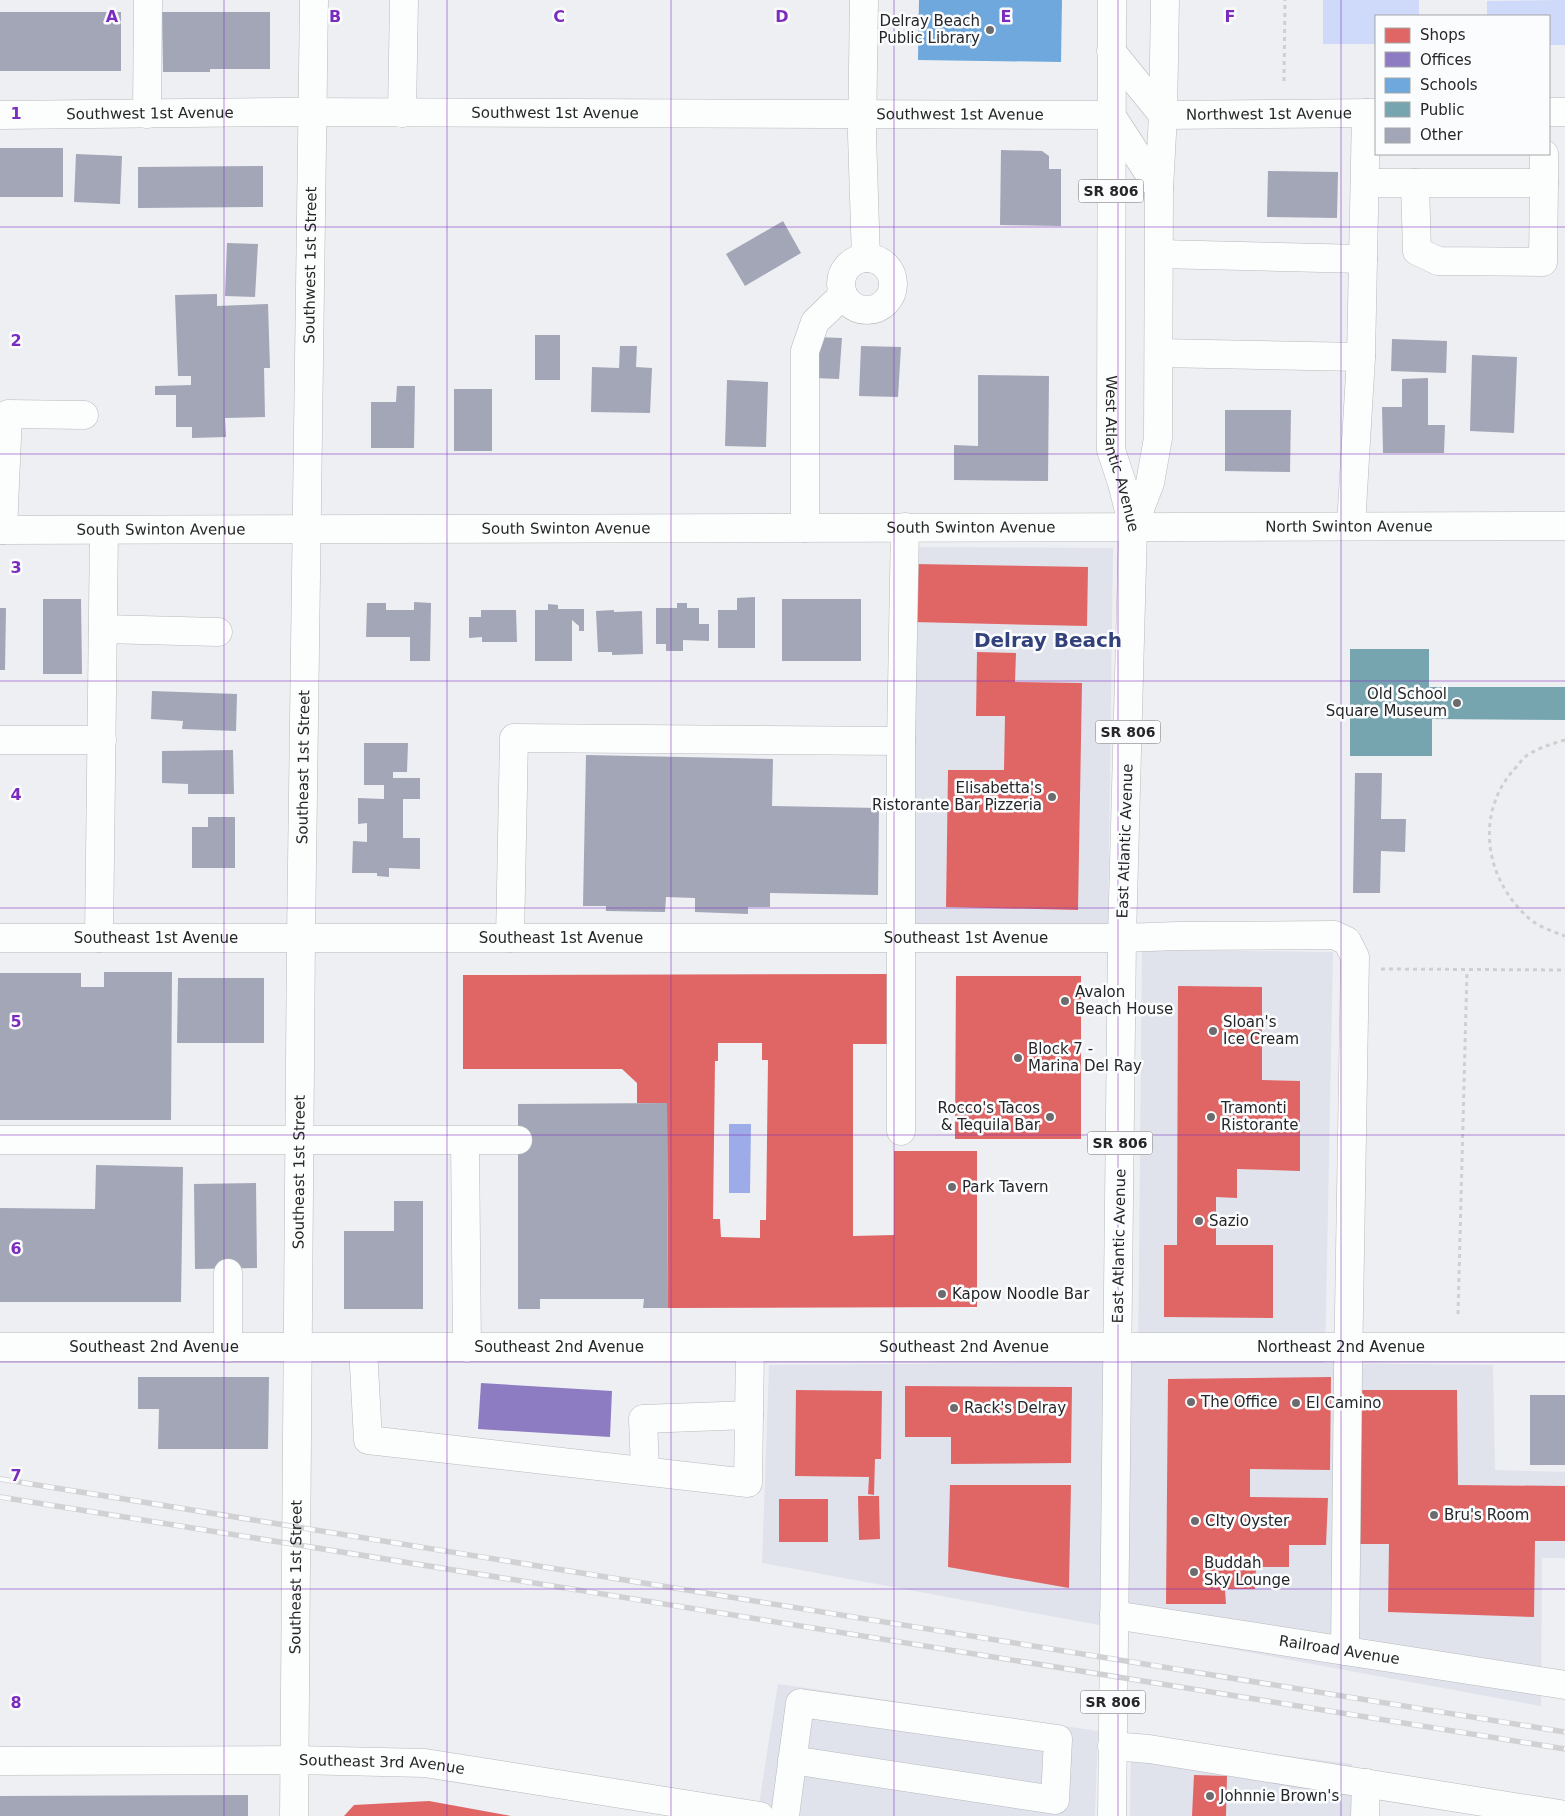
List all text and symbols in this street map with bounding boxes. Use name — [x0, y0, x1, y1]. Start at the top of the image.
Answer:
text: A — [106, 7, 119, 26]
text: B — [329, 7, 341, 26]
text: C — [553, 7, 565, 26]
text: D — [775, 7, 789, 26]
text: E — [1001, 7, 1011, 26]
text: F — [1225, 7, 1235, 26]
place label: Delray Beach Public Library — [878, 12, 980, 47]
legend — [1375, 15, 1550, 155]
marker: Delray Beach Public Library — [984, 24, 996, 36]
text: Shops — [1420, 26, 1466, 44]
text: Offices — [1420, 51, 1472, 69]
text: Schools — [1420, 76, 1478, 94]
text: Public — [1420, 101, 1464, 119]
text: 1 — [10, 104, 22, 123]
street label: Southwest 1st Avenue — [66, 104, 234, 123]
street label: Southwest 1st Avenue — [471, 104, 639, 122]
street label: Northwest 1st Avenue — [1186, 104, 1352, 124]
street label: Southwest 1st Avenue — [876, 105, 1044, 124]
text: Other — [1420, 126, 1463, 144]
road number: SR 806 — [1078, 180, 1144, 202]
street label: Southwest 1st Street — [300, 186, 320, 344]
text: 2 — [10, 331, 22, 350]
street label: West Atlantic Avenue — [1101, 375, 1143, 534]
street label: North Swinton Avenue — [1265, 517, 1433, 536]
street label: South Swinton Avenue — [886, 518, 1056, 537]
street label: South Swinton Avenue — [481, 519, 651, 538]
street label: South Swinton Avenue — [76, 520, 246, 539]
text: 3 — [10, 558, 22, 577]
district label: Delray Beach — [974, 628, 1122, 652]
place label: Old School Square Museum — [1326, 685, 1447, 720]
street label: Southeast 1st Street — [293, 690, 313, 844]
marker: Old School Square Museum — [1451, 697, 1463, 709]
road number: SR 806 — [1096, 720, 1160, 744]
street label: East Atlantic Avenue — [1113, 763, 1137, 919]
place label: Elisabetta's Ristorante Bar Pizzeria — [872, 779, 1042, 814]
text: 4 — [10, 785, 22, 804]
marker: Elisabetta's Ristorante Bar Pizzeria — [1046, 791, 1058, 803]
street label: Southeast 1st Avenue — [74, 929, 238, 947]
street label: Southeast 1st Avenue — [479, 929, 643, 947]
street label: Southeast 1st Avenue — [884, 929, 1048, 947]
place label: Avalon Beach House — [1075, 983, 1173, 1018]
marker: Avalon Beach House — [1059, 995, 1071, 1007]
text: 5 — [10, 1012, 22, 1031]
place label: Sloan's Ice Cream — [1223, 1013, 1299, 1048]
marker: Sloan's Ice Cream — [1207, 1025, 1219, 1037]
place label: Block 7 - Marina Del Ray — [1028, 1040, 1142, 1075]
marker: Block 7 - Marina Del Ray — [1012, 1052, 1024, 1064]
street label: Southeast 1st Street — [290, 1095, 309, 1249]
place label: Rocco's Tacos & Tequila Bar — [938, 1099, 1041, 1134]
place label: Tramonti Ristorante — [1220, 1099, 1298, 1134]
marker: Rocco's Tacos & Tequila Bar — [1044, 1111, 1056, 1123]
marker: Tramonti Ristorante — [1205, 1111, 1217, 1123]
road number: SR 806 — [1088, 1132, 1152, 1154]
street label: East Atlantic Avenue — [1109, 1169, 1129, 1323]
place label: Park Tavern — [962, 1178, 1049, 1196]
marker: Park Tavern — [946, 1181, 958, 1193]
place label: Sazio — [1209, 1212, 1249, 1230]
marker: Sazio — [1193, 1215, 1205, 1227]
text: 6 — [10, 1239, 22, 1258]
place label: Kapow Noodle Bar — [952, 1285, 1090, 1303]
marker: Kapow Noodle Bar — [936, 1288, 948, 1300]
street label: Southeast 2nd Avenue — [69, 1338, 239, 1356]
street label: Southeast 2nd Avenue — [474, 1338, 644, 1356]
street label: Southeast 2nd Avenue — [879, 1338, 1049, 1356]
street label: Northeast 2nd Avenue — [1257, 1338, 1425, 1356]
place label: The Office — [1200, 1393, 1277, 1411]
place label: El Camino — [1306, 1394, 1382, 1412]
marker: The Office — [1185, 1396, 1197, 1408]
marker: El Camino — [1290, 1397, 1302, 1409]
place label: Rack's Delray — [964, 1399, 1066, 1417]
marker: Rack's Delray — [948, 1402, 960, 1414]
text: 7 — [10, 1466, 22, 1485]
street label: Southeast 1st Street — [286, 1500, 306, 1654]
place label: Bru's Room — [1444, 1506, 1529, 1524]
marker: Bru's Room — [1428, 1509, 1440, 1521]
place label: CIty Oyster — [1205, 1512, 1290, 1530]
marker: CIty Oyster — [1189, 1515, 1201, 1527]
place label: Buddah Sky Lounge — [1204, 1554, 1290, 1589]
marker: Buddah Sky Lounge — [1188, 1566, 1200, 1578]
street label: Railroad Avenue — [1278, 1632, 1401, 1668]
road number: SR 806 — [1080, 1690, 1146, 1714]
text: 8 — [10, 1693, 22, 1712]
street label: Southeast 3rd Avenue — [299, 1751, 466, 1778]
place label: Johnnie Brown's — [1219, 1787, 1339, 1805]
marker: Johnnie Brown's — [1204, 1790, 1216, 1802]

